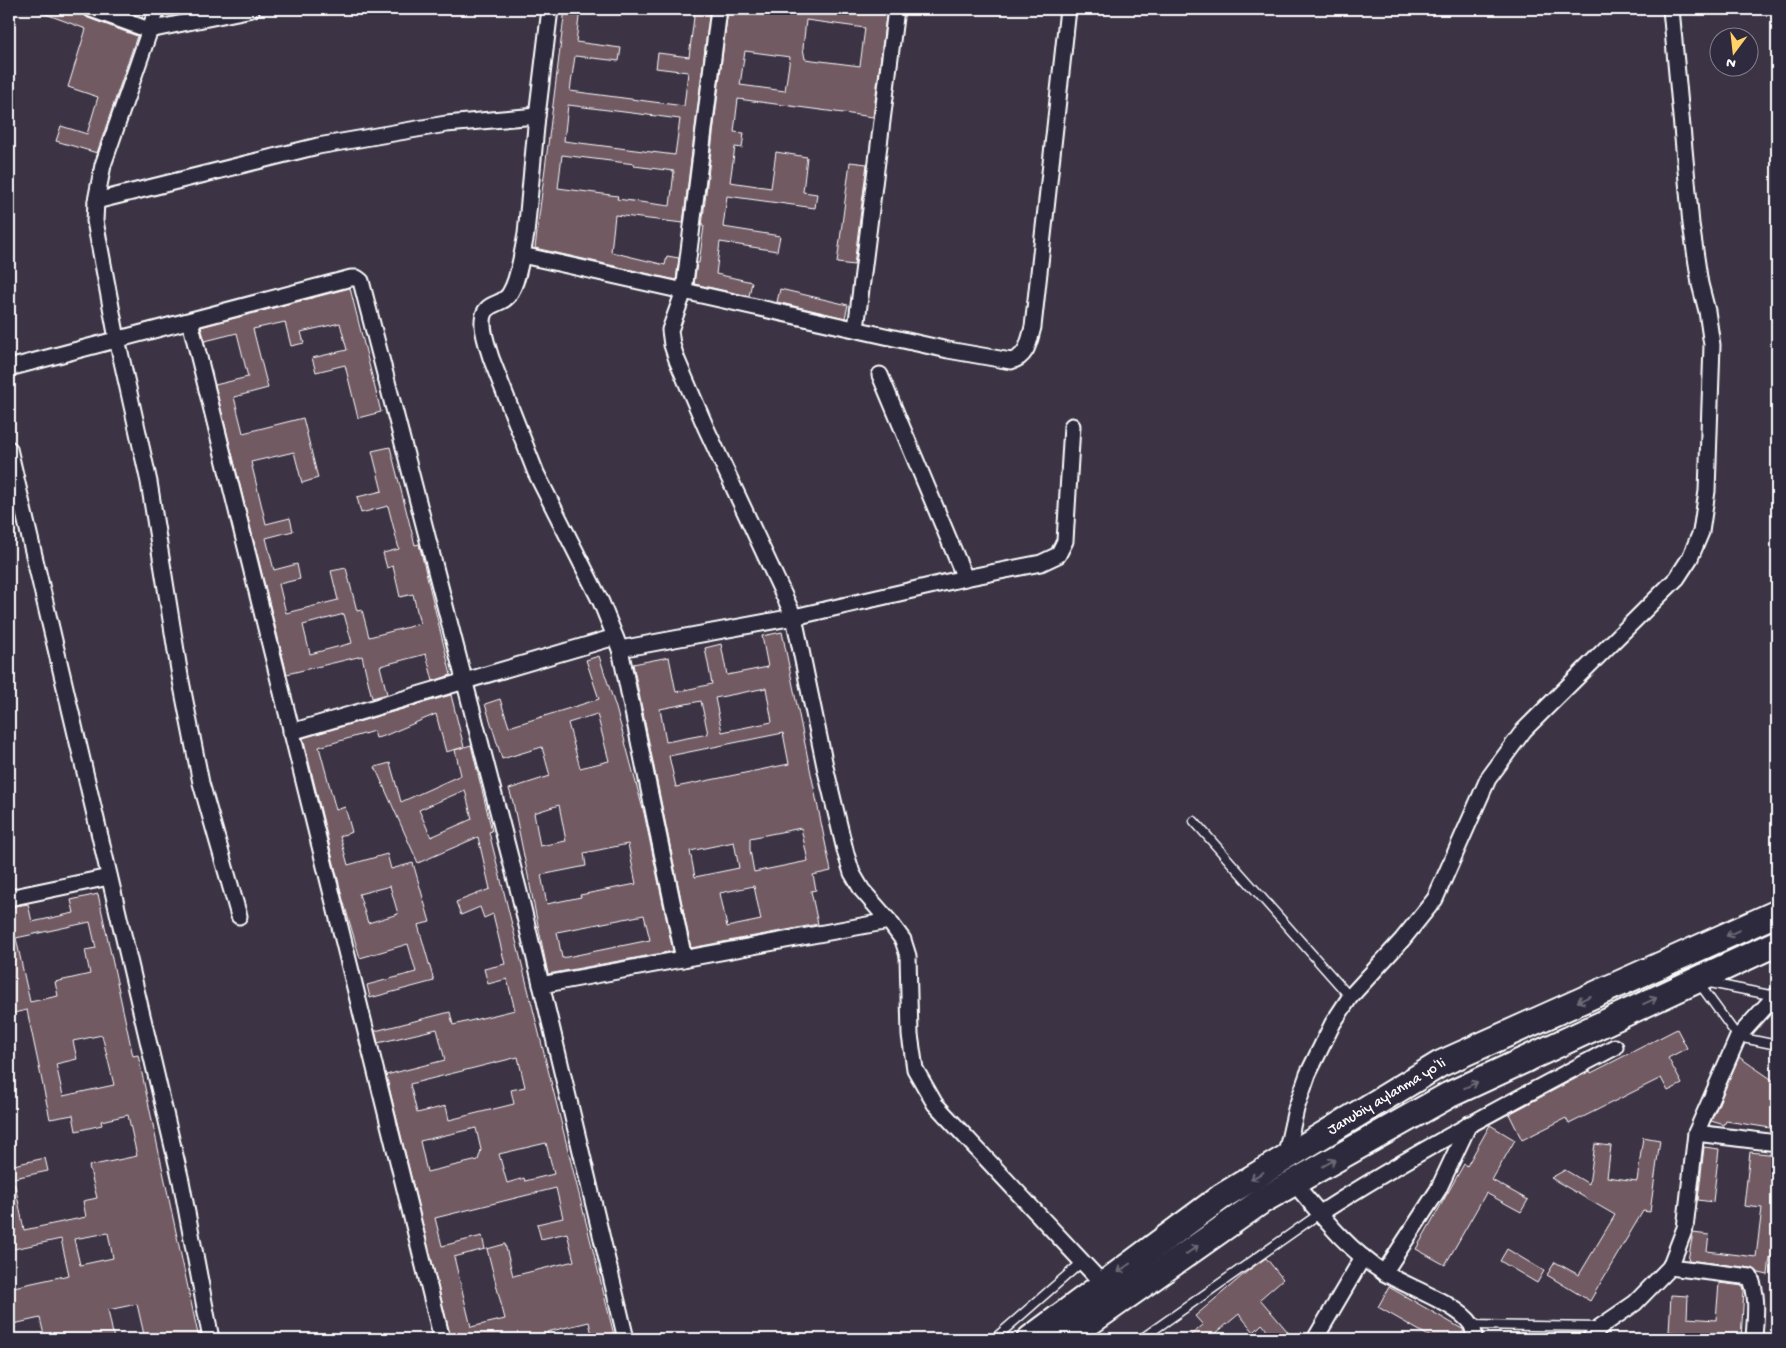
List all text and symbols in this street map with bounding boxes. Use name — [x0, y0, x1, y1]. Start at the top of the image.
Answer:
north arrow — [1708, 28, 1758, 78]
text: N — [1725, 53, 1738, 72]
one-way arrow — [1726, 928, 1741, 938]
one-way arrow — [1577, 995, 1592, 1005]
one-way arrow — [1642, 996, 1657, 1005]
street label: Janubiy aylanma yoʻli — [1325, 1055, 1449, 1139]
one-way arrow — [1463, 1079, 1478, 1089]
one-way arrow — [1321, 1158, 1336, 1168]
one-way arrow — [1251, 1171, 1265, 1181]
one-way arrow — [1184, 1245, 1198, 1255]
one-way arrow — [1118, 1263, 1131, 1274]

